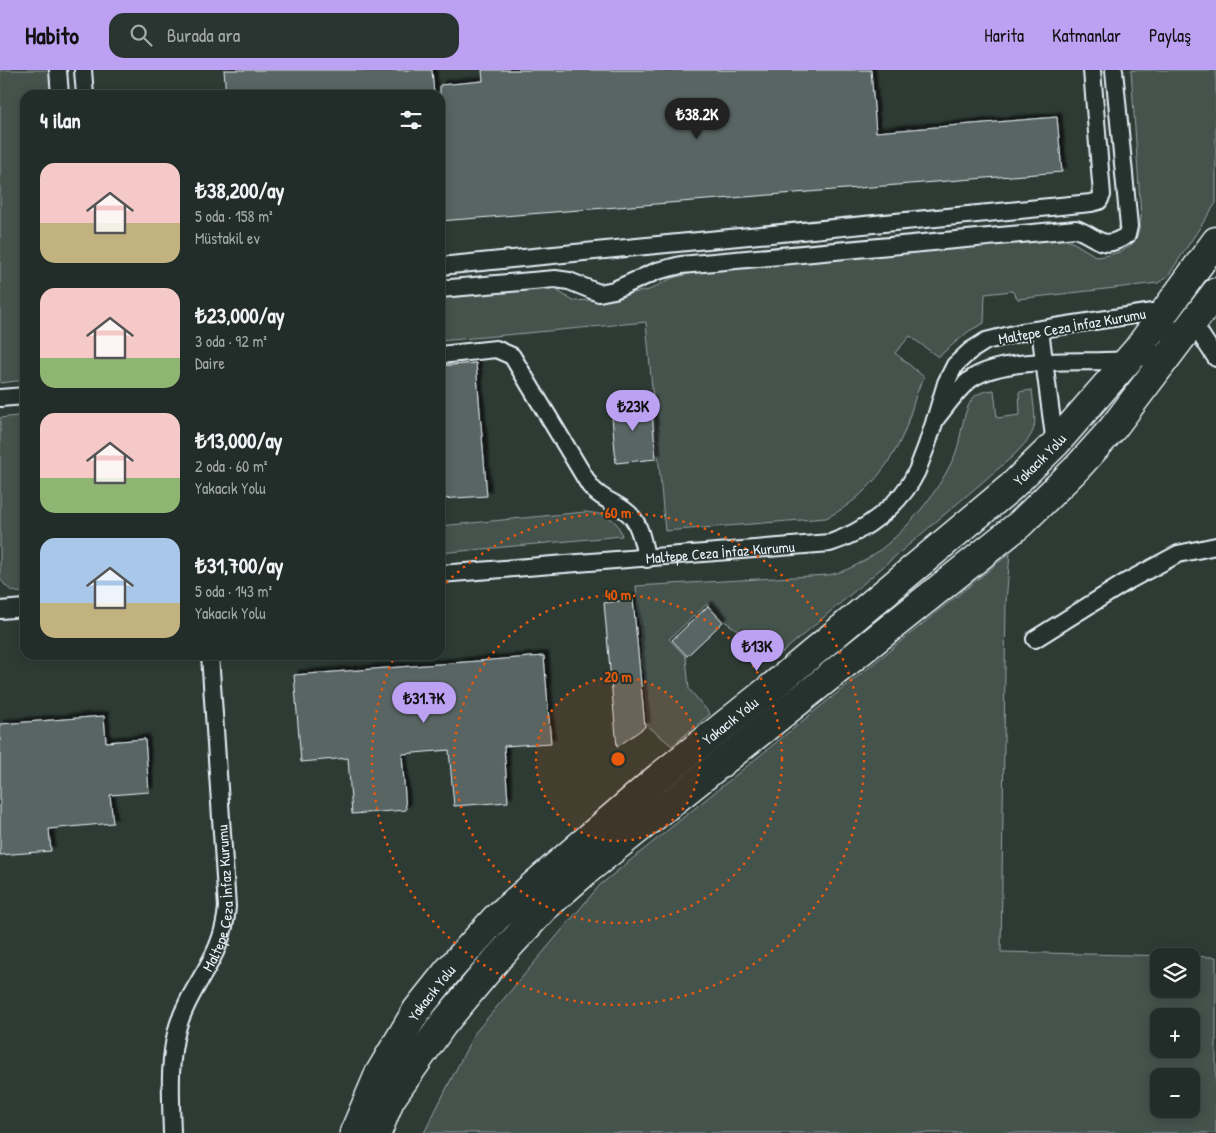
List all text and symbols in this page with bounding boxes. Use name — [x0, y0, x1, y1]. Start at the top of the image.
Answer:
search box — [109, 13, 459, 58]
text: Habito — [25, 19, 79, 51]
icon: search — [127, 21, 155, 49]
text: Burada ara — [167, 22, 240, 48]
text: Harita — [984, 23, 1024, 48]
text: Katmanlar — [1052, 23, 1121, 48]
text: Paylaş — [1149, 23, 1191, 48]
pin: ₺38.2K — [656, 98, 738, 140]
text: ₺38.2K — [676, 103, 718, 125]
text: 4 ilan — [40, 106, 81, 135]
icon: filters — [397, 106, 425, 134]
text: ₺38,200/ay — [195, 176, 284, 205]
icon: home — [80, 183, 140, 243]
text: 5 oda · 158 m² — [195, 205, 273, 227]
text: Müstakil ev — [195, 227, 260, 249]
text: ₺23,000/ay — [195, 301, 285, 330]
street label: Maltepe Ceza İnfaz Kurumu — [997, 303, 1147, 349]
icon: home — [80, 308, 140, 368]
text: 3 oda · 92 m² — [195, 330, 267, 352]
text: Daire — [195, 352, 225, 374]
pin: ₺23K — [603, 390, 663, 432]
text: ₺23K — [617, 395, 649, 417]
text: ₺13,000/ay — [195, 426, 283, 455]
street label: Yakacık Yolu — [1008, 429, 1070, 490]
icon: home — [80, 433, 140, 493]
text: 2 oda · 60 m² — [195, 455, 267, 477]
text: Yakacık Yolu — [195, 477, 266, 499]
text: 60 m — [605, 502, 631, 523]
street label: Maltepe Ceza İnfaz Kurumu — [645, 535, 795, 568]
text: ₺31,700/ay — [195, 551, 284, 580]
icon: home — [80, 558, 140, 618]
text: 5 oda · 143 m² — [195, 580, 272, 602]
text: 40 m — [605, 584, 631, 605]
text: Yakacık Yolu — [195, 602, 266, 624]
pin: ₺13K — [727, 630, 787, 672]
text: ₺13K — [742, 635, 772, 657]
text: 20 m — [604, 666, 632, 687]
pin: ₺31.7K — [383, 682, 465, 724]
text: ₺31.7K — [403, 687, 445, 709]
street label: Yakacık Yolu — [697, 692, 762, 749]
centre of rings — [609, 750, 627, 768]
street label: Maltepe Ceza İnfaz Kurumu — [197, 824, 238, 975]
map controls — [1150, 948, 1200, 1118]
button: layers — [1150, 948, 1200, 998]
street label: Yakacık Yolu — [403, 960, 460, 1025]
button: + — [1150, 1008, 1200, 1058]
button: − — [1150, 1068, 1200, 1118]

